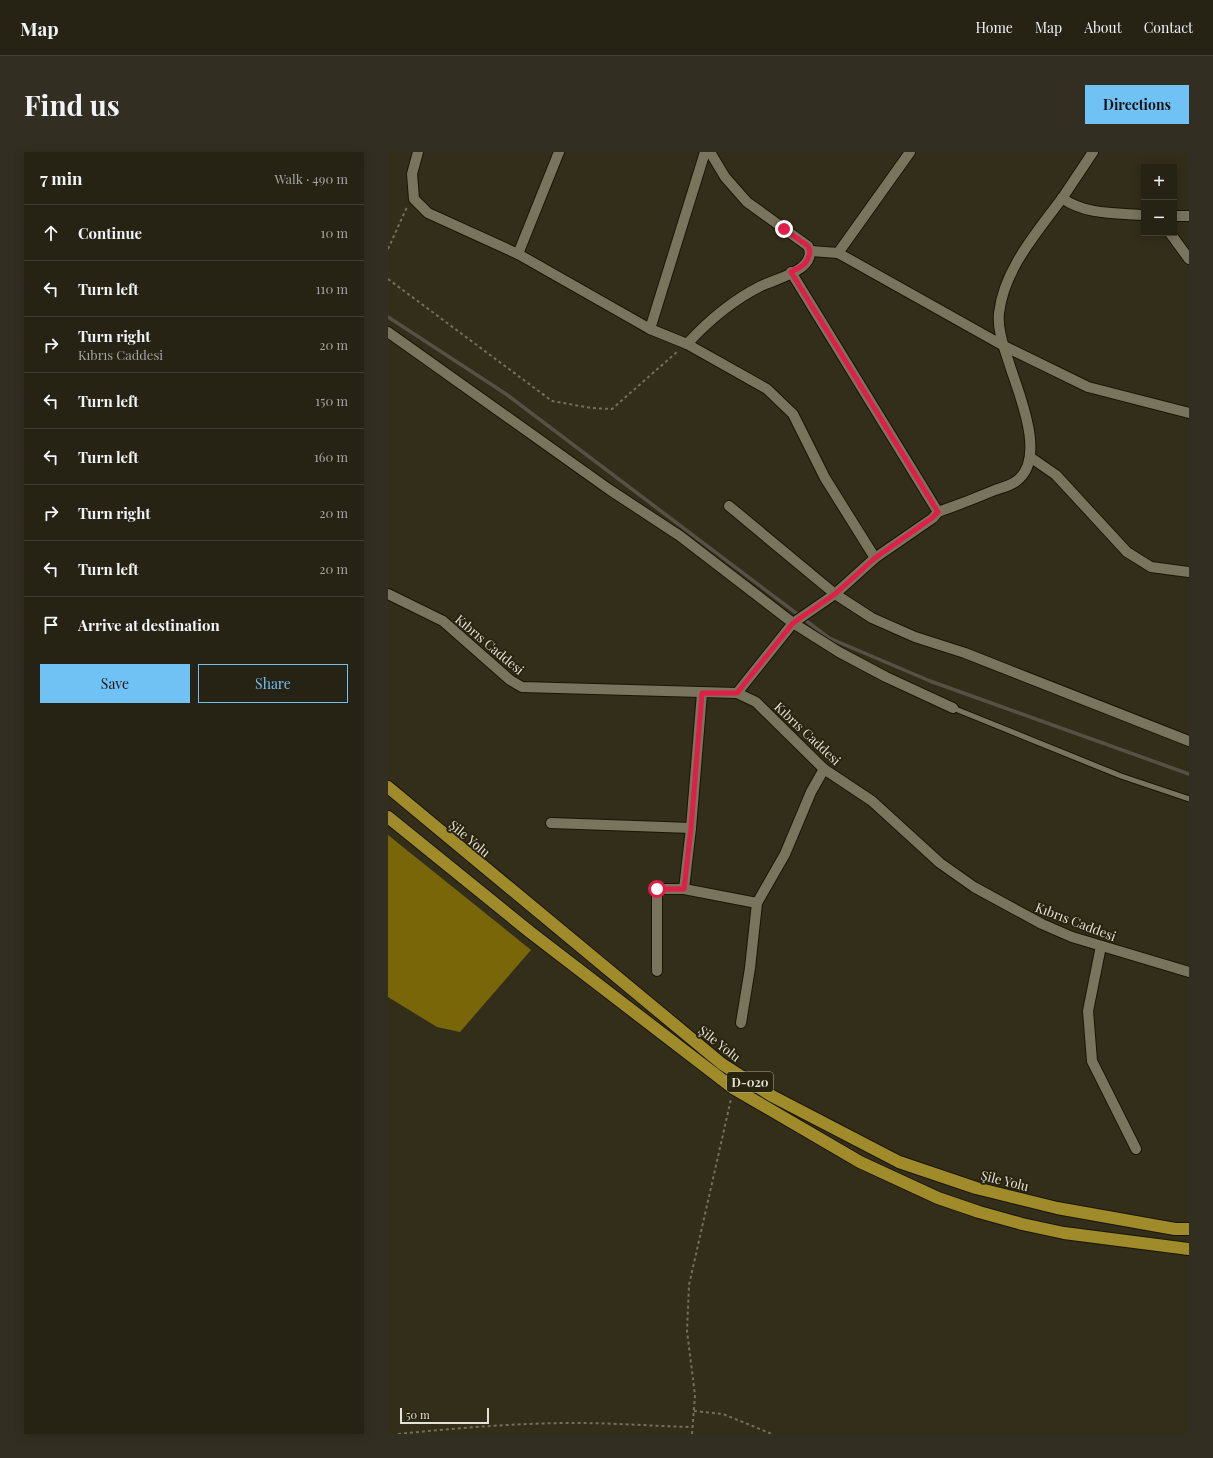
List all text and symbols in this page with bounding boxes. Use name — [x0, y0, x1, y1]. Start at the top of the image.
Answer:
text: Map — [20, 15, 59, 41]
text: Home — [975, 18, 1013, 37]
text: Map — [1035, 18, 1062, 37]
text: About — [1084, 18, 1122, 37]
text: Contact — [1144, 18, 1193, 37]
button: Directions — [1085, 85, 1189, 124]
text: Find us — [24, 86, 120, 123]
map controls — [1141, 164, 1177, 236]
button: + — [1141, 164, 1177, 200]
text: 7 min — [40, 167, 83, 189]
text: Walk · 490 m — [274, 170, 348, 187]
button: − — [1141, 200, 1177, 236]
route end — [775, 220, 793, 238]
icon: ahead — [40, 222, 62, 244]
text: Continue — [78, 223, 142, 243]
text: 10 m — [321, 224, 348, 241]
icon: left — [40, 278, 62, 300]
text: Turn left — [78, 279, 139, 299]
text: 110 m — [316, 280, 348, 297]
text: Turn right — [78, 326, 151, 346]
icon: right — [40, 334, 62, 356]
text: 20 m — [319, 336, 348, 353]
text: Kıbrıs Caddesi — [78, 346, 163, 363]
icon: left — [40, 390, 62, 412]
text: Turn left — [78, 391, 139, 411]
text: 150 m — [315, 392, 348, 409]
icon: left — [40, 446, 62, 468]
text: Turn left — [78, 447, 139, 467]
text: 160 m — [314, 448, 348, 465]
icon: right — [40, 502, 62, 524]
text: Turn right — [78, 503, 151, 523]
text: 20 m — [319, 504, 348, 521]
icon: left — [40, 558, 62, 580]
text: Turn left — [78, 559, 139, 579]
text: 20 m — [319, 560, 348, 577]
street label: Kıbrıs Caddesi — [452, 610, 528, 678]
icon: arrive — [40, 614, 62, 636]
text: Arrive at destination — [78, 615, 220, 635]
button: Save — [40, 664, 190, 703]
button: Share — [198, 664, 348, 703]
street label: Kıbrıs Caddesi — [771, 698, 845, 768]
street label: Şile Yolu — [446, 816, 495, 861]
route start — [648, 880, 666, 898]
street label: Kıbrıs Caddesi — [1033, 898, 1119, 944]
street label: Şile Yolu — [696, 1021, 745, 1065]
road number: D-020 — [727, 1072, 773, 1092]
street label: Şile Yolu — [979, 1166, 1031, 1194]
scale bar — [400, 1406, 489, 1425]
text: 50 m — [406, 1407, 430, 1422]

